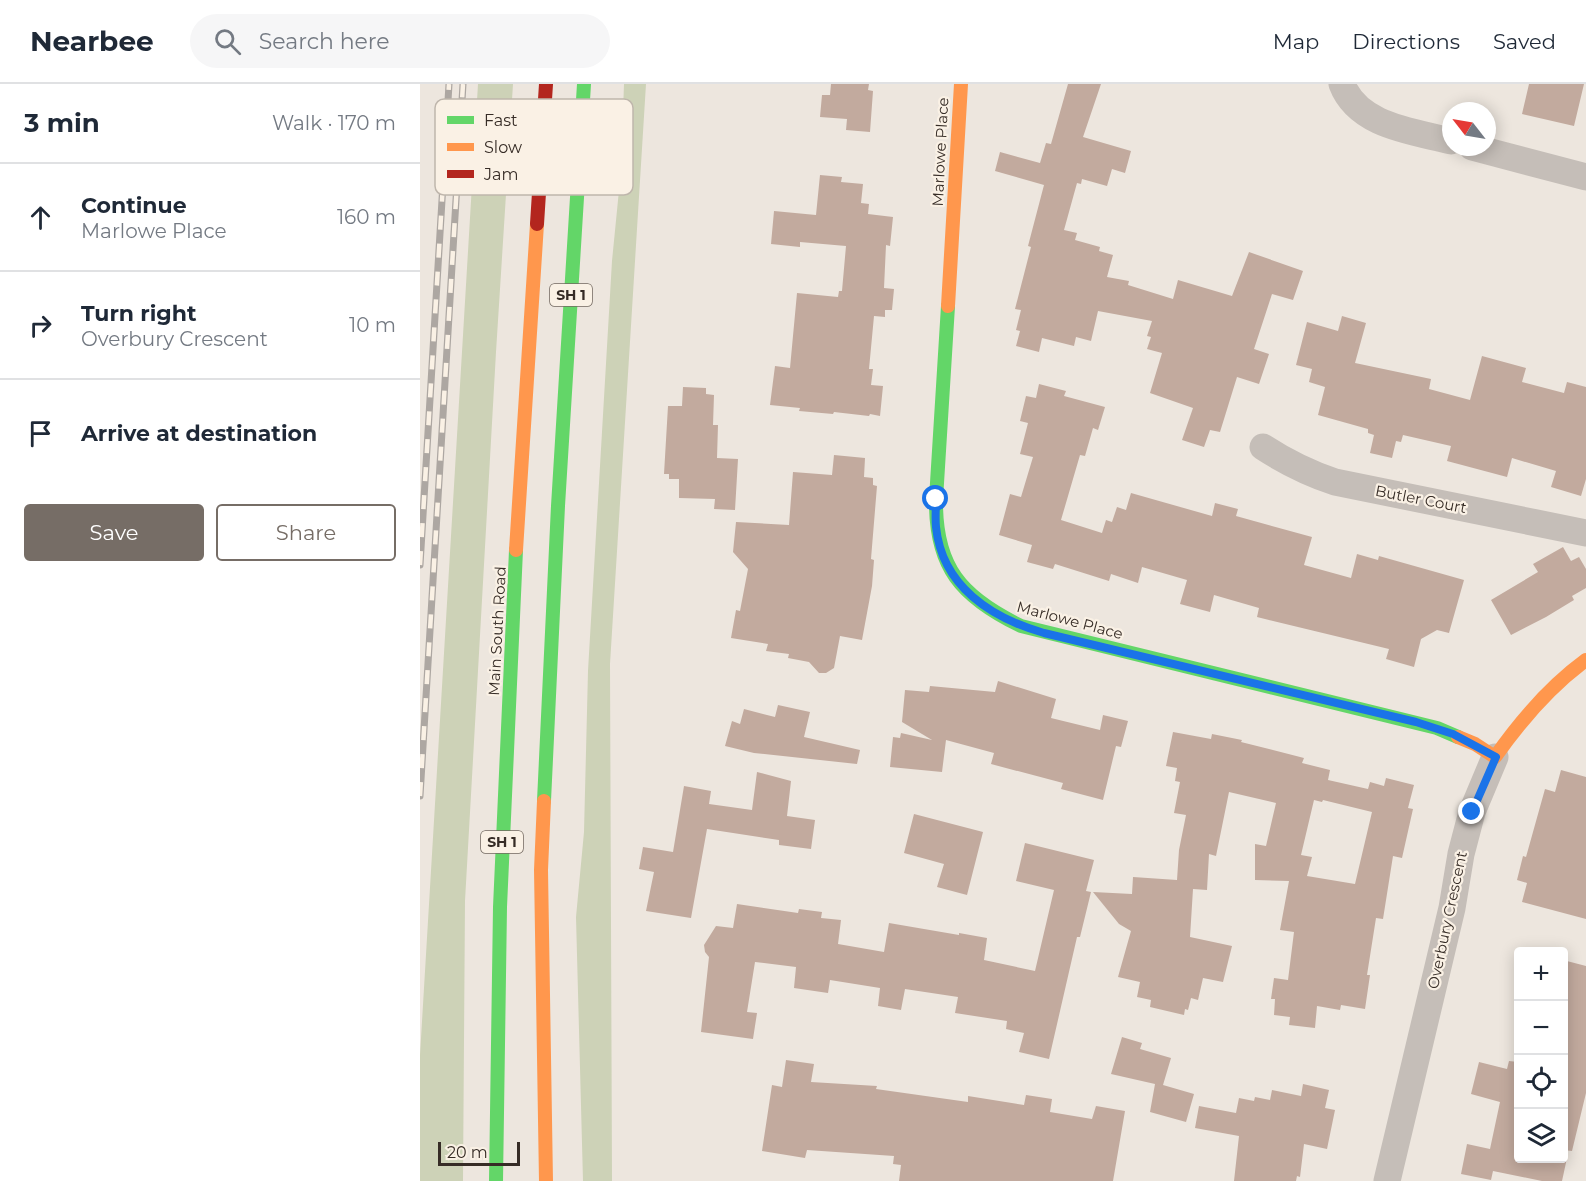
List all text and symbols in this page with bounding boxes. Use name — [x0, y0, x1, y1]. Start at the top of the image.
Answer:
search box — [190, 14, 610, 68]
text: Nearbee — [30, 24, 154, 58]
icon: search — [211, 25, 244, 58]
text: Search here — [259, 28, 390, 55]
text: Map — [1273, 29, 1319, 54]
text: Directions — [1352, 29, 1460, 54]
text: Saved — [1493, 29, 1556, 54]
street label: Marlowe Place — [928, 97, 952, 207]
legend — [435, 99, 633, 195]
north arrow — [1442, 102, 1496, 156]
text: 3 min — [24, 107, 100, 139]
text: Walk · 170 m — [272, 111, 396, 135]
text: Fast — [484, 111, 518, 130]
text: Slow — [484, 138, 522, 157]
text: Jam — [483, 165, 518, 184]
text: Continue — [81, 192, 187, 219]
icon: ahead — [24, 201, 57, 234]
text: 160 m — [337, 205, 396, 229]
text: Marlowe Place — [81, 219, 227, 243]
road number: SH 1 — [550, 284, 592, 306]
text: Turn right — [81, 300, 196, 327]
icon: right — [24, 309, 57, 342]
text: 10 m — [349, 313, 396, 337]
text: Overbury Crescent — [81, 327, 268, 351]
icon: arrive — [24, 417, 57, 450]
text: Arrive at destination — [81, 420, 317, 447]
street label: Butler Court — [1374, 481, 1468, 517]
route start — [922, 485, 948, 511]
button: Save — [24, 504, 204, 561]
button: Share — [216, 504, 396, 561]
street label: Main South Road — [484, 566, 510, 696]
street label: Marlowe Place — [1015, 597, 1125, 643]
route end — [1458, 798, 1484, 824]
road number: SH 1 — [481, 831, 523, 853]
street label: Overbury Crescent — [1423, 849, 1471, 991]
map controls — [1514, 947, 1568, 1163]
button: + — [1514, 947, 1568, 1001]
button: − — [1514, 1001, 1568, 1055]
button: locate — [1514, 1055, 1568, 1109]
button: layers — [1514, 1109, 1568, 1163]
scale bar — [438, 1139, 520, 1166]
text: 20 m — [447, 1143, 488, 1162]

